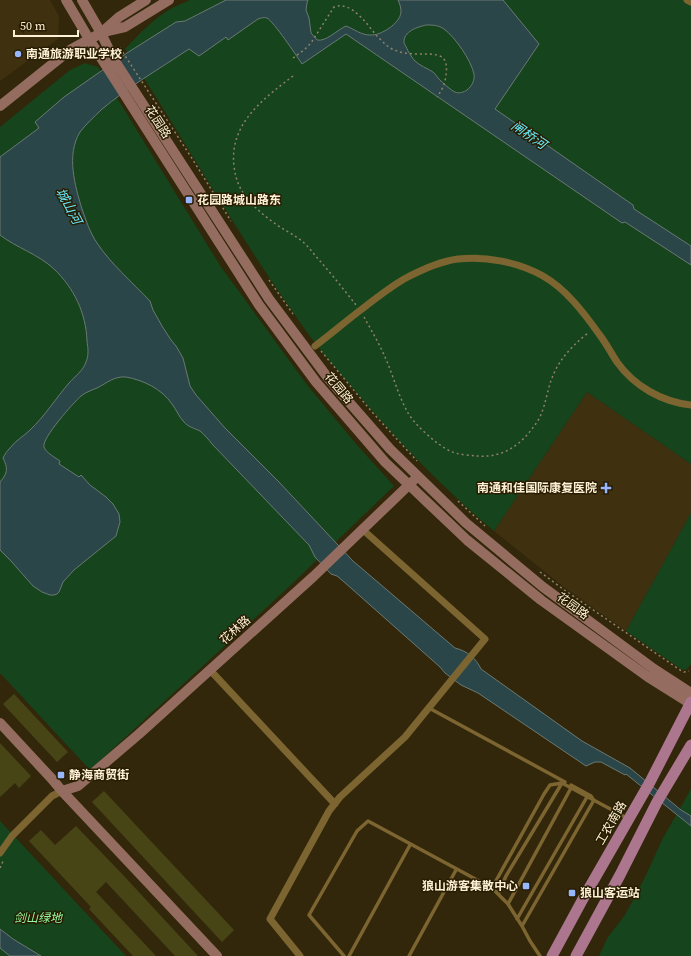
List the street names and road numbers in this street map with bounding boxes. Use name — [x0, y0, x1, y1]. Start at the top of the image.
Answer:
street label: 花园路 — [141, 103, 175, 141]
street label: 花园路 — [321, 369, 357, 407]
street label: 花园路 — [554, 589, 592, 623]
street label: 花林路 — [216, 612, 254, 648]
street label: 工农南路 — [592, 798, 630, 848]

